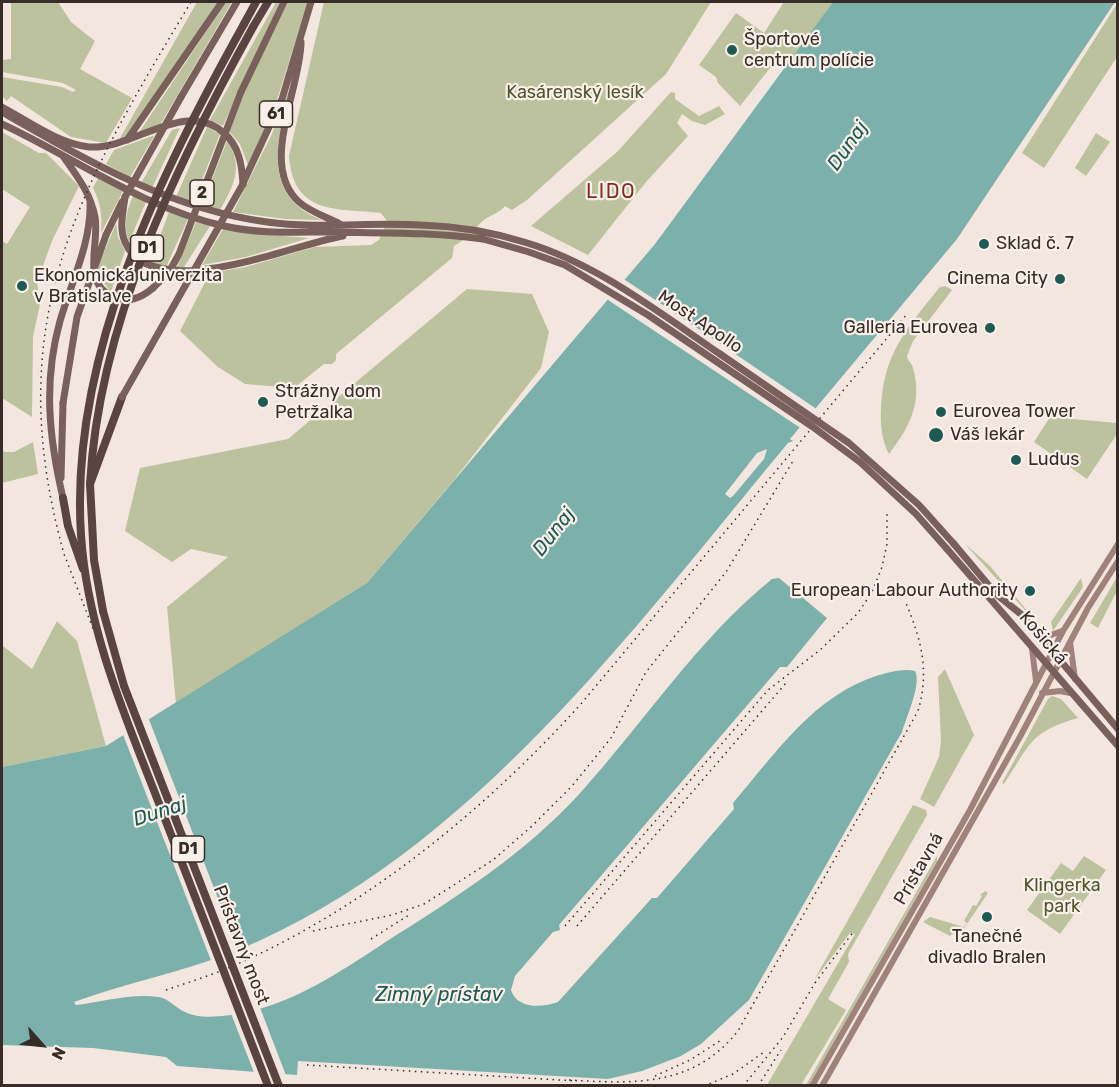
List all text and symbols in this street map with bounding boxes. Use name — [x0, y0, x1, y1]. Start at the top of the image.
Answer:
place label: Športové centrum polície — [744, 29, 874, 72]
marker: Športové centrum polície — [725, 43, 739, 57]
park label: Kasárenský lesík — [506, 82, 644, 104]
road number: 61 — [260, 101, 292, 127]
water label: Dunaj — [822, 117, 874, 175]
road number: 2 — [190, 180, 214, 206]
district label: LIDO — [586, 180, 636, 204]
place label: Sklad č. 7 — [996, 233, 1074, 255]
road number: D1 — [130, 235, 164, 261]
marker: Sklad č. 7 — [977, 237, 991, 251]
place label: Ekonomická univerzita v Bratislave — [34, 265, 222, 308]
place label: Cinema City — [947, 268, 1048, 290]
marker: Cinema City — [1053, 272, 1067, 286]
marker: Ekonomická univerzita v Bratislave — [15, 279, 29, 293]
street label: Most Apollo — [654, 286, 746, 358]
place label: Galleria Eurovea — [843, 317, 978, 339]
marker: Galleria Eurovea — [983, 321, 997, 335]
place label: Strážny dom Petržalka — [275, 381, 381, 424]
marker: Strážny dom Petržalka — [256, 395, 270, 409]
place label: Eurovea Tower — [953, 401, 1075, 423]
marker: Eurovea Tower — [934, 405, 948, 419]
place label: Váš lekár — [950, 424, 1025, 446]
marker: Váš lekár — [927, 426, 945, 444]
place label: Ludus — [1028, 449, 1079, 471]
marker: Ludus — [1009, 453, 1023, 467]
water label: Dunaj — [528, 503, 580, 561]
place label: European Labour Authority — [791, 580, 1018, 602]
marker: European Labour Authority — [1023, 584, 1037, 598]
street label: Košická — [1014, 607, 1072, 669]
water label: Dunaj — [130, 792, 190, 832]
street label: Prístavná — [890, 829, 948, 909]
road number: D1 — [172, 836, 204, 862]
park label: Klingerka park — [1023, 875, 1101, 918]
street label: Prístavný most — [208, 882, 274, 1008]
marker: Tanečné divadlo Bralen — [980, 910, 994, 924]
place label: Tanečné divadlo Bralen — [928, 926, 1046, 968]
water label: Zimný prístav — [375, 983, 503, 1007]
north arrow — [12, 1015, 72, 1075]
text: N — [47, 1044, 70, 1063]

